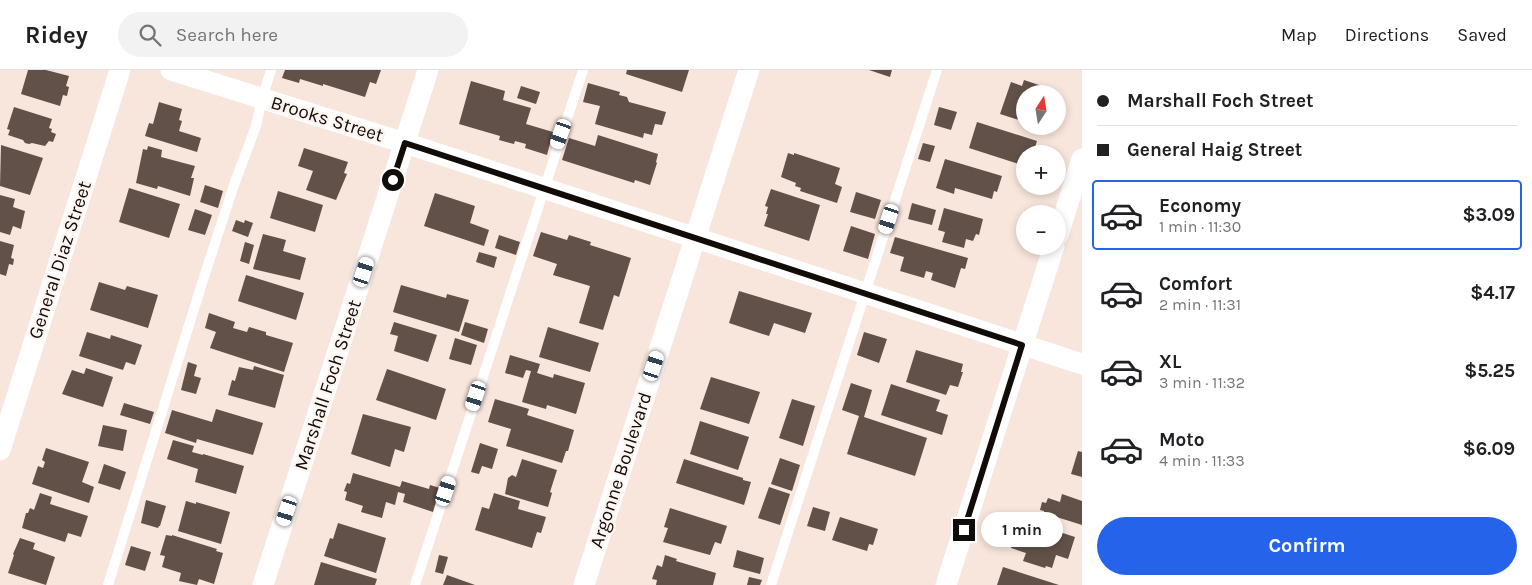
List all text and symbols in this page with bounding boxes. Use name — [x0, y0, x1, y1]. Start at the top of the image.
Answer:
search box — [118, 12, 468, 57]
text: Ridey — [25, 21, 88, 49]
icon: search — [136, 21, 164, 49]
text: Search here — [176, 24, 278, 46]
text: Map — [1281, 24, 1317, 46]
text: Directions — [1345, 24, 1429, 46]
text: Saved — [1457, 24, 1507, 46]
north arrow — [1016, 85, 1066, 135]
map controls — [1016, 85, 1066, 255]
text: Marshall Foch Street — [1127, 90, 1313, 112]
street label: Brooks Street — [268, 91, 386, 147]
car — [549, 117, 572, 151]
text: General Haig Street — [1127, 139, 1302, 161]
button: + — [1016, 145, 1066, 195]
route start — [382, 169, 404, 191]
street label: General Diaz Street — [24, 178, 96, 342]
icon: car — [1099, 193, 1144, 238]
text: Economy — [1159, 195, 1241, 217]
car — [877, 202, 900, 236]
text: $3.09 — [1462, 204, 1515, 226]
button: − — [1016, 205, 1066, 255]
text: 1 min · 11:30 — [1159, 217, 1241, 236]
car — [352, 255, 375, 289]
icon: car — [1099, 271, 1144, 316]
text: Comfort — [1159, 273, 1233, 295]
text: $4.17 — [1470, 282, 1515, 304]
text: 2 min · 11:31 — [1159, 295, 1241, 314]
street label: Marshall Foch Street — [290, 297, 366, 473]
car — [642, 349, 665, 383]
icon: car — [1099, 349, 1144, 394]
text: XL — [1159, 351, 1181, 373]
text: $5.25 — [1464, 360, 1515, 382]
text: 3 min · 11:32 — [1159, 373, 1245, 392]
car — [464, 379, 487, 413]
street label: Argonne Boulevard — [585, 389, 657, 551]
icon: car — [1099, 427, 1144, 472]
text: Moto — [1159, 429, 1205, 451]
text: $6.09 — [1463, 438, 1515, 460]
text: 4 min · 11:33 — [1159, 451, 1245, 470]
car — [434, 474, 457, 508]
car — [275, 494, 298, 528]
callout: 1 min — [982, 512, 1064, 548]
button: Confirm — [1097, 517, 1517, 575]
route end — [953, 519, 975, 541]
text: 1 min — [1002, 520, 1042, 539]

